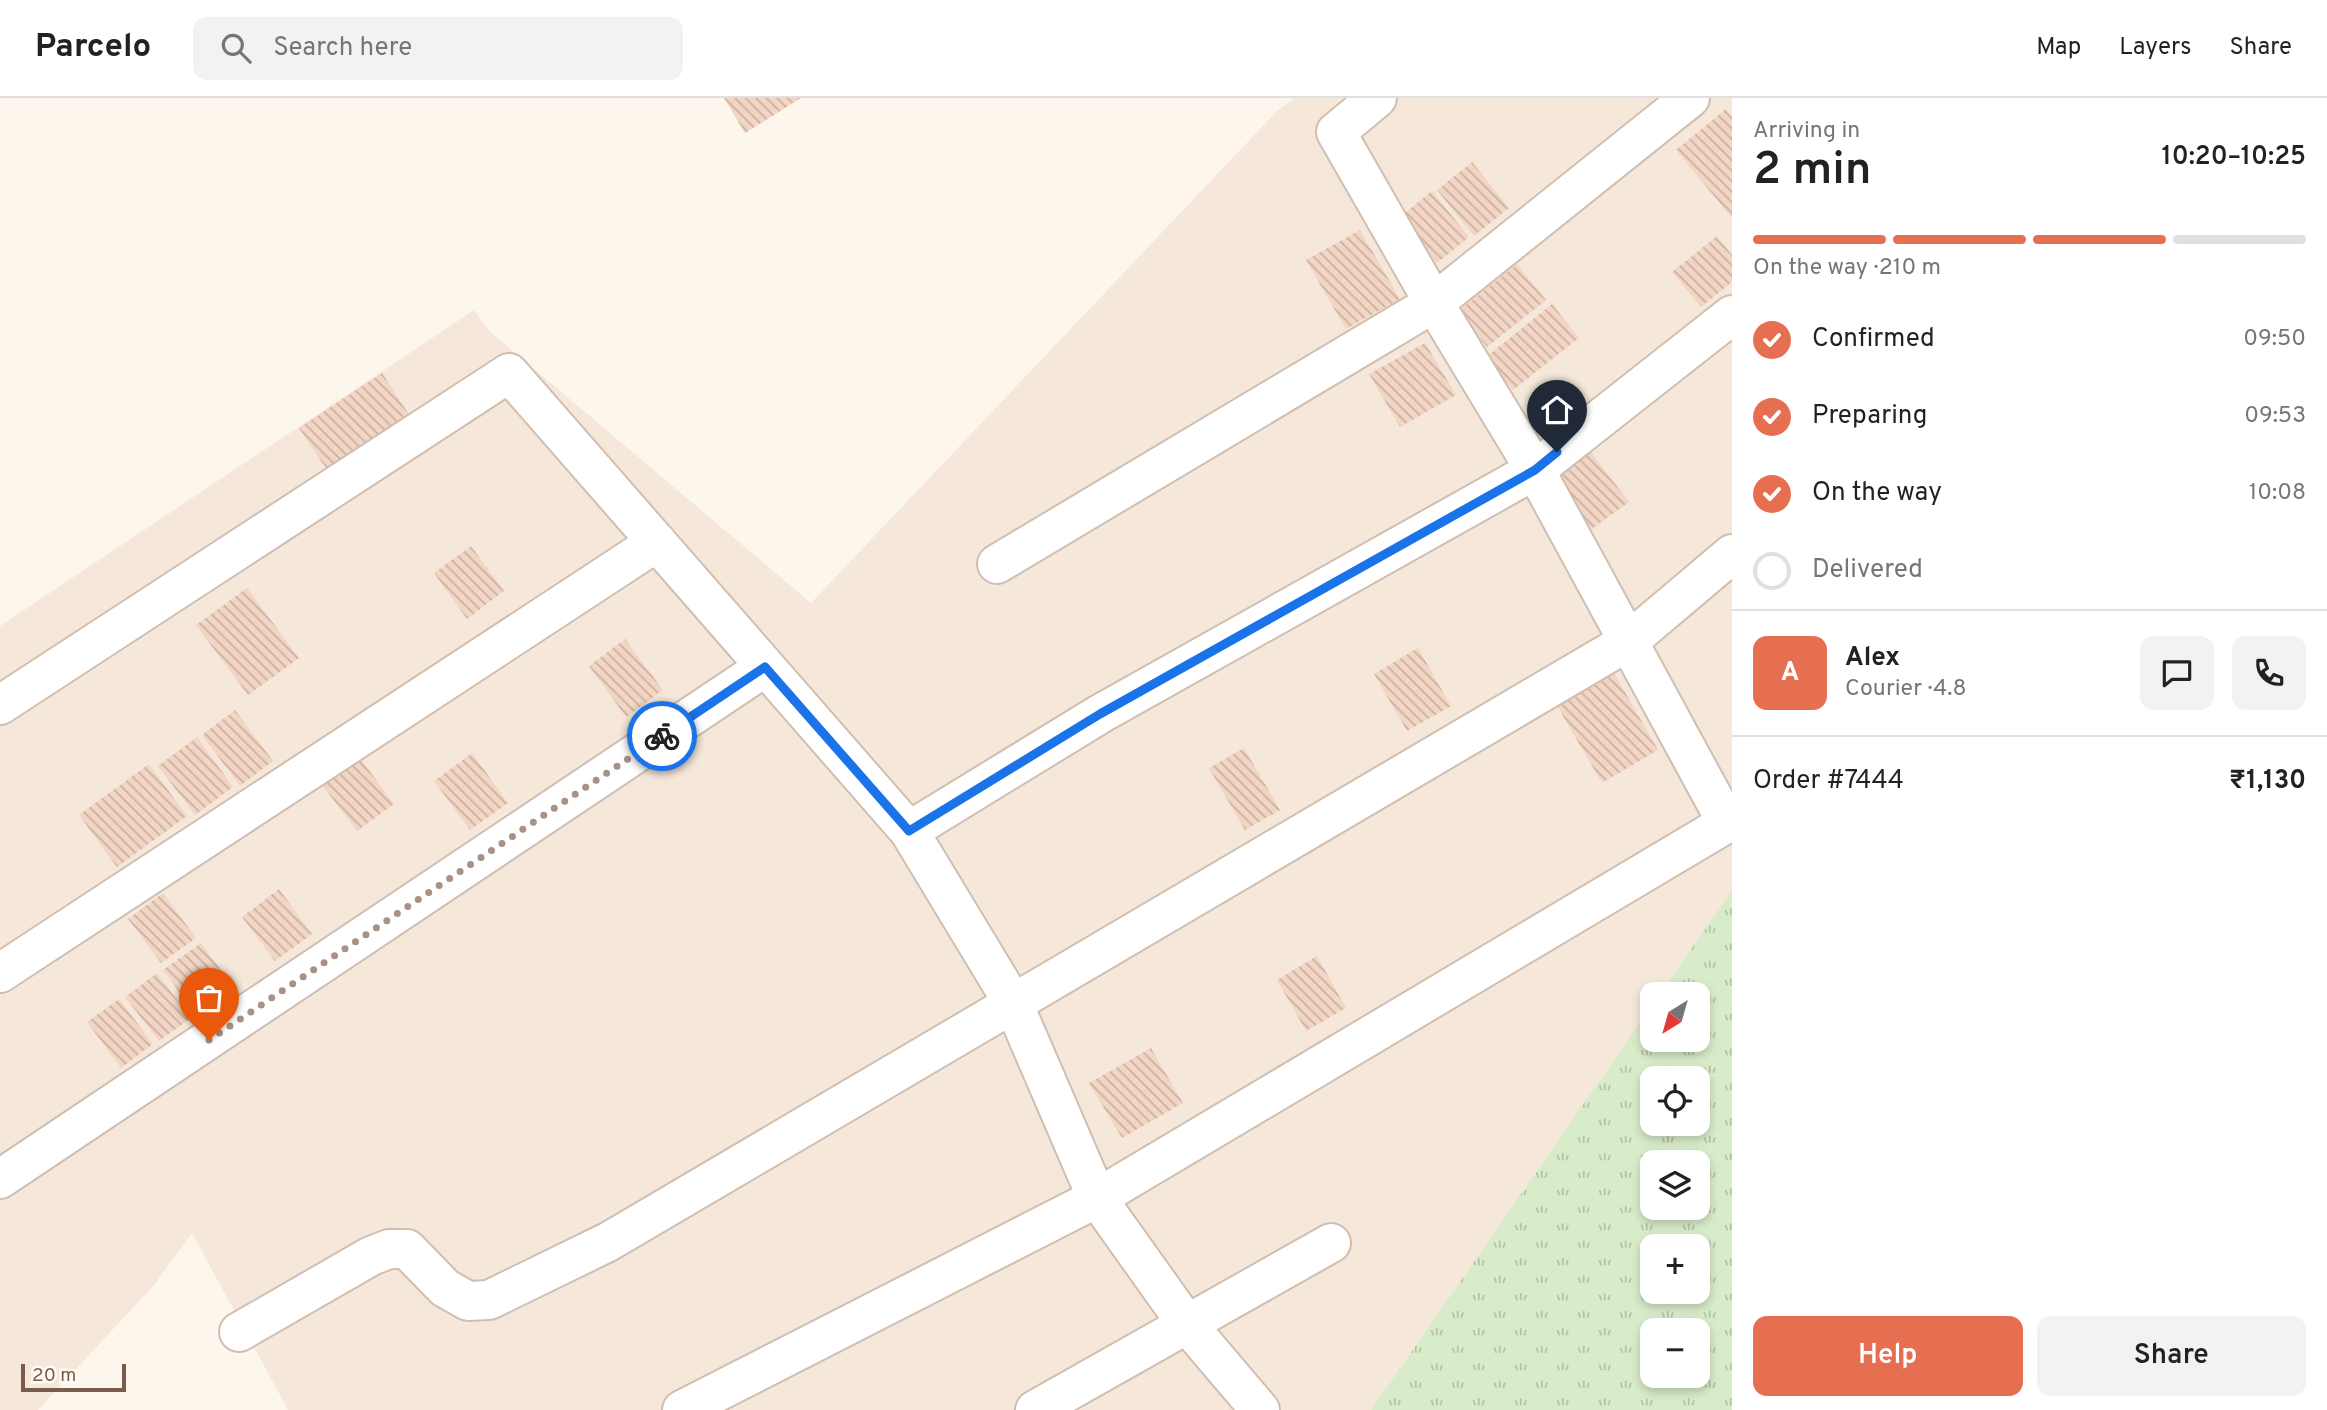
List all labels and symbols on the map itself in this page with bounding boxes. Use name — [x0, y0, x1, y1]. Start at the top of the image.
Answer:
pin — [1527, 380, 1587, 452]
courier — [627, 701, 697, 771]
pin — [179, 968, 239, 1040]
north arrow — [1640, 982, 1710, 1052]
scale bar — [21, 1361, 126, 1393]

